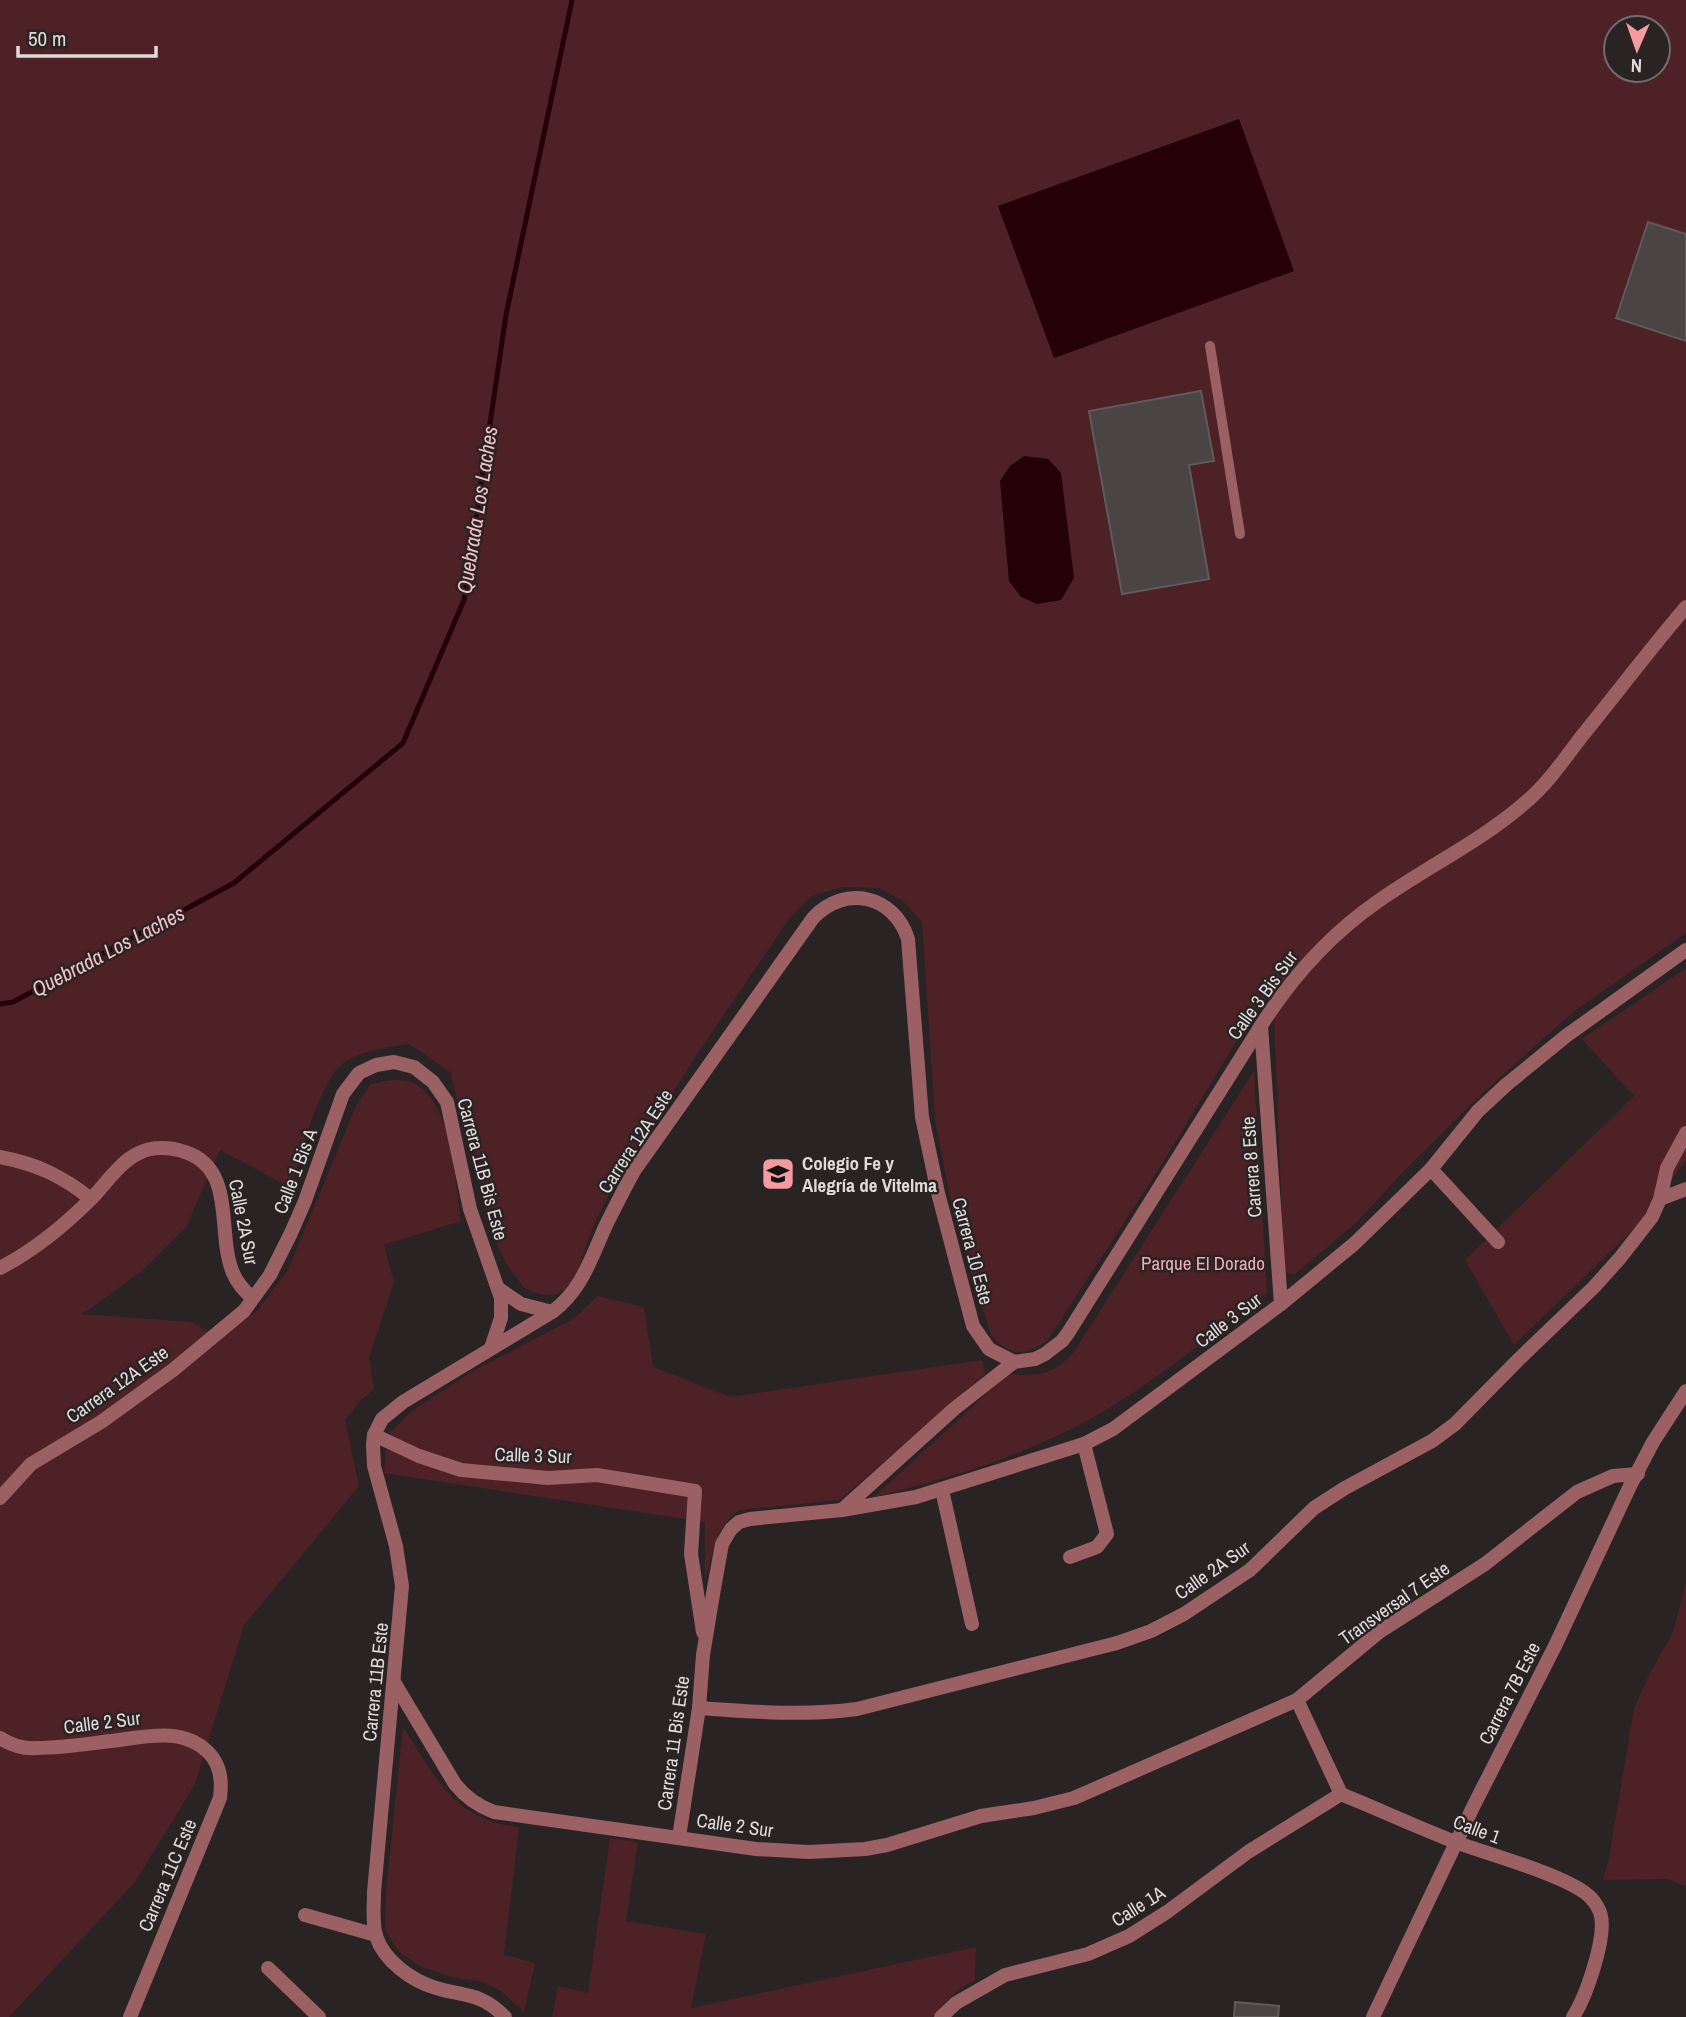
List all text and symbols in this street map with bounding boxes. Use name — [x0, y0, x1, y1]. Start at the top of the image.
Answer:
scale bar — [18, 14, 156, 58]
north arrow — [1602, 14, 1672, 84]
text: 50 m — [28, 24, 66, 53]
text: N — [1630, 53, 1642, 79]
water label: Quebrada Los Laches — [449, 424, 505, 596]
water label: Quebrada Los Laches — [26, 898, 190, 1004]
street label: Calle 3 Bis Sur — [1221, 945, 1304, 1045]
street label: Carrera 12A Este — [592, 1084, 678, 1198]
street label: Carrera 11B Bis Este — [452, 1095, 514, 1243]
street label: Carrera 8 Este — [1234, 1116, 1268, 1218]
street label: Calle 1 Bis A — [267, 1124, 323, 1217]
place label: Colegio Fe y Alegría de Vitelma — [802, 1150, 937, 1198]
school or university icon: Colegio Fe y Alegría de Vitelma — [759, 1155, 797, 1193]
street label: Calle 2A Sur — [223, 1177, 265, 1268]
street label: Carrera 10 Este — [946, 1195, 1000, 1307]
park label: Parque El Dorado — [1141, 1250, 1265, 1276]
street label: Calle 3 Sur — [1189, 1286, 1267, 1354]
street label: Carrera 12A Este — [61, 1339, 173, 1429]
street label: Calle 3 Sur — [494, 1441, 573, 1469]
street label: Calle 2A Sur — [1169, 1534, 1256, 1605]
street label: Transversal 7 Este — [1334, 1555, 1454, 1651]
street label: Carrera 11B Este — [356, 1621, 394, 1743]
street label: Carrera 7B Este — [1472, 1637, 1546, 1749]
street label: Carrera 11 Bis Este — [651, 1674, 695, 1812]
street label: Calle 2 Sur — [62, 1704, 143, 1740]
street label: Calle 2 Sur — [695, 1807, 776, 1843]
street label: Calle 1 — [1450, 1808, 1505, 1850]
street label: Carrera 11C Este — [132, 1815, 202, 1935]
street label: Calle 1A — [1106, 1879, 1170, 1933]

